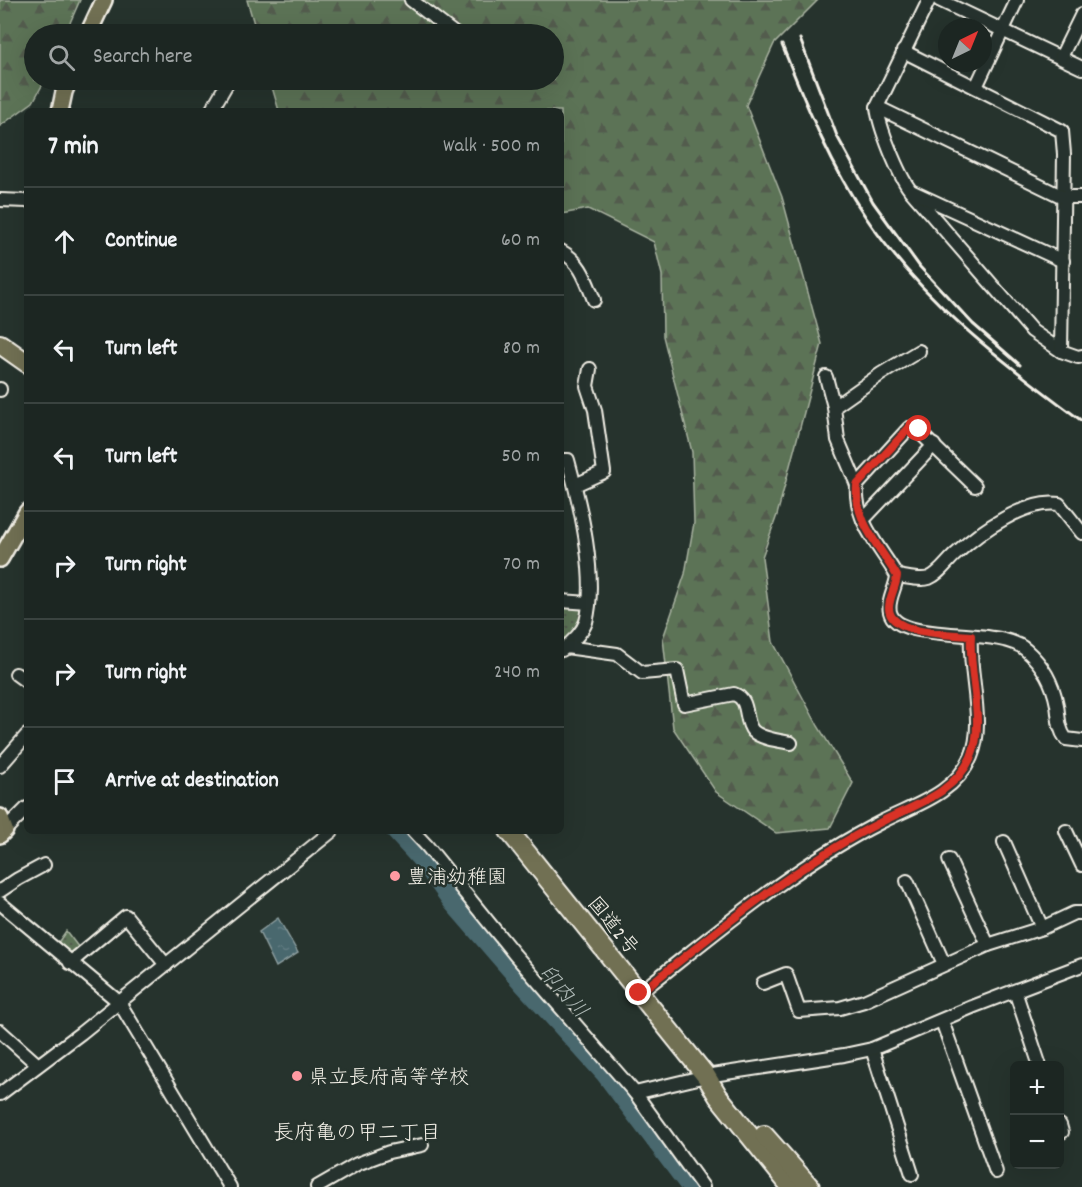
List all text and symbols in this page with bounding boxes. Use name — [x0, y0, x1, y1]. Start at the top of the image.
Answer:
north arrow — [938, 18, 992, 72]
search box — [24, 24, 564, 90]
icon: search — [45, 41, 78, 74]
text: Search here — [93, 42, 192, 73]
text: 7 min — [48, 129, 99, 166]
text: Walk · 500 m — [443, 133, 540, 161]
icon: ahead — [48, 225, 81, 258]
text: Continue — [105, 226, 177, 257]
text: 60 m — [501, 227, 540, 255]
icon: left — [48, 333, 81, 366]
text: Turn left — [105, 334, 177, 365]
text: 80 m — [503, 335, 540, 363]
route start — [905, 415, 931, 441]
icon: left — [48, 441, 81, 474]
text: Turn left — [105, 442, 177, 473]
text: 50 m — [502, 443, 540, 471]
icon: right — [48, 549, 81, 582]
text: Turn right — [105, 550, 187, 581]
text: 70 m — [503, 551, 540, 579]
icon: right — [48, 657, 81, 690]
text: Turn right — [105, 658, 187, 689]
text: 240 m — [494, 659, 540, 687]
icon: arrive — [48, 765, 81, 798]
text: Arrive at destination — [105, 766, 279, 797]
place label: 豊浦幼稚園 — [407, 865, 507, 893]
marker: 豊浦幼稚園 — [388, 869, 402, 883]
street label: 国道2号 — [579, 891, 644, 962]
water label: 印内川 — [530, 960, 594, 1026]
route end — [625, 979, 651, 1005]
map controls — [1010, 1061, 1064, 1169]
button: + — [1010, 1061, 1064, 1115]
place label: 県立長府高等学校 — [309, 1065, 469, 1093]
marker: 県立長府高等学校 — [290, 1069, 304, 1083]
button: − — [1010, 1115, 1064, 1169]
district label: 長府亀の甲二丁目 — [273, 1120, 441, 1150]

